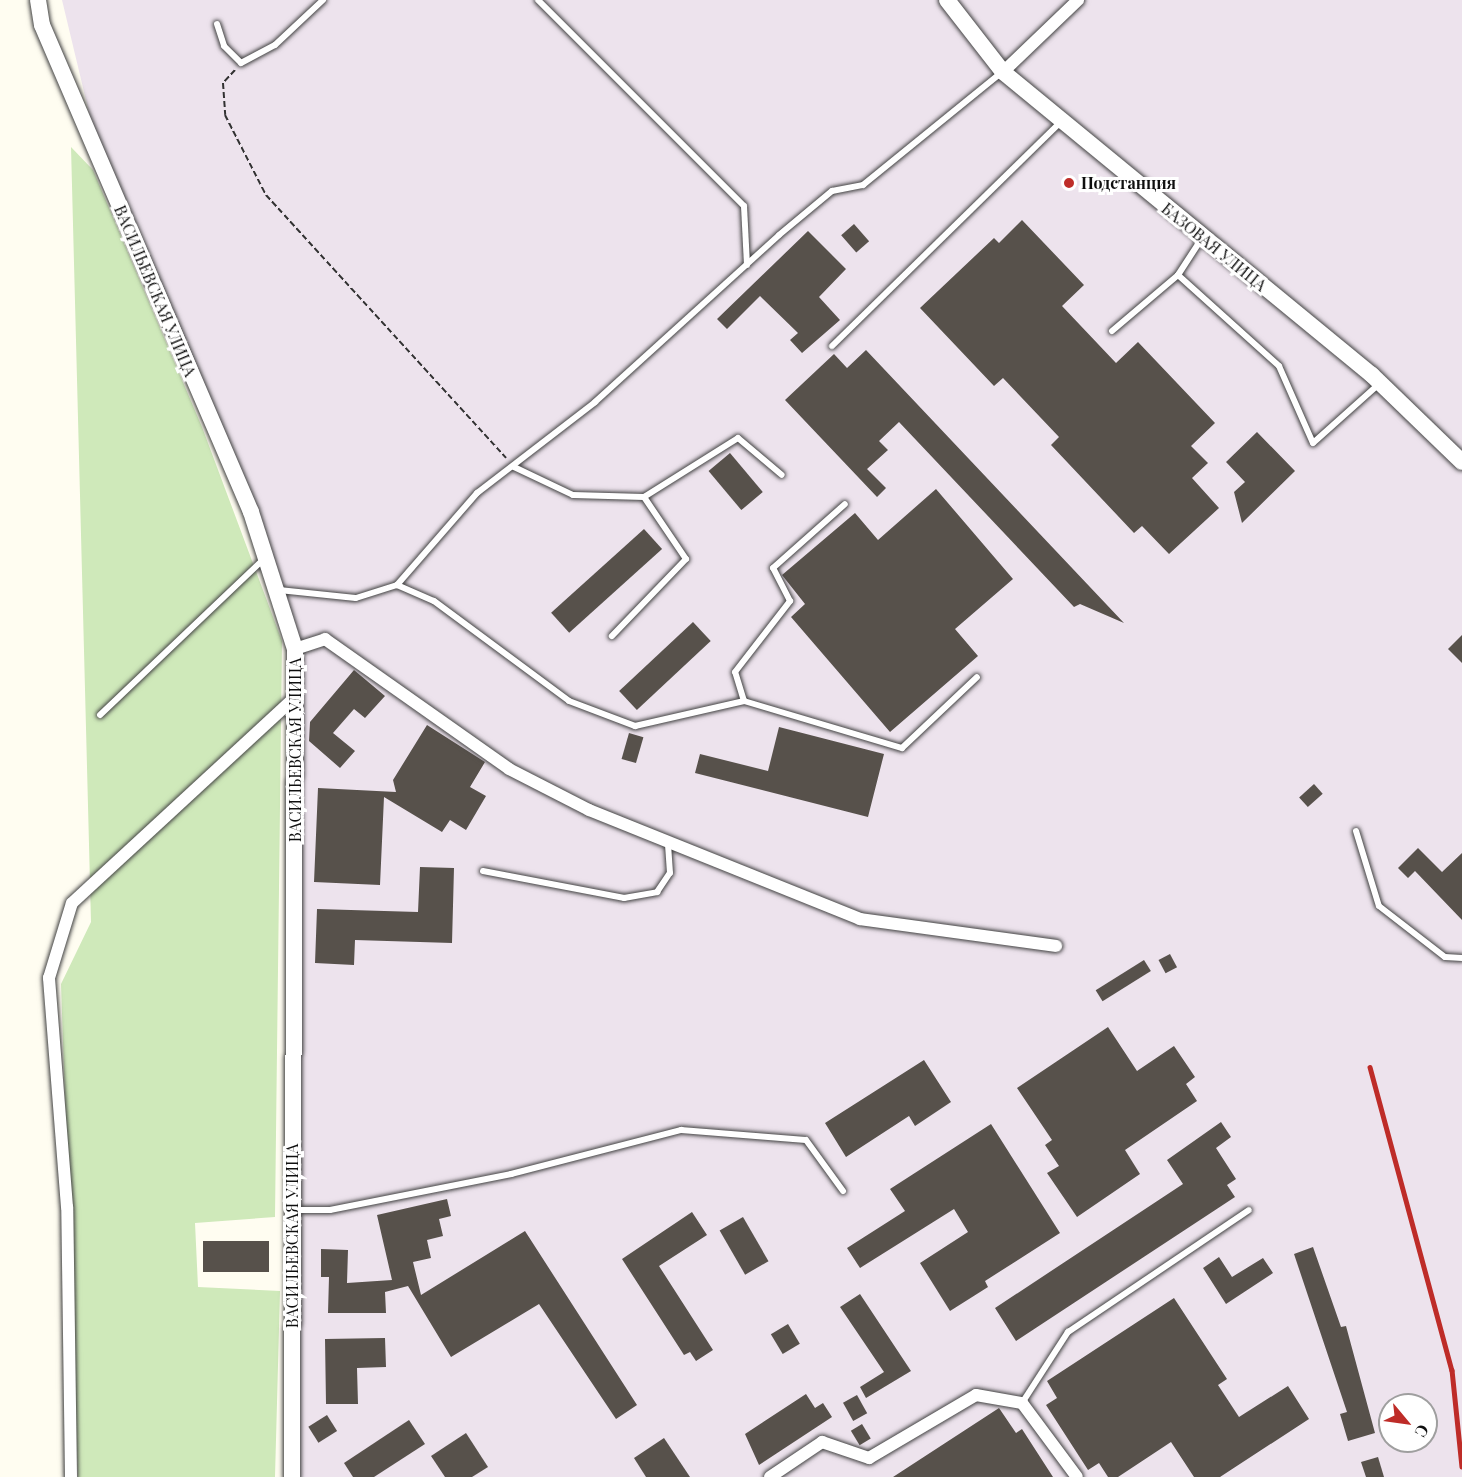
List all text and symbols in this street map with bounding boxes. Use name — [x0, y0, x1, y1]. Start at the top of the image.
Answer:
place label: Подстанция — [1081, 173, 1176, 193]
marker: Подстанция — [1062, 176, 1076, 190]
street label: БАЗОВАЯ УЛИЦА — [1158, 199, 1270, 295]
street label: ВАСИЛЬЕВСКАЯ УЛИЦА — [110, 202, 200, 380]
street label: ВАСИЛЬЕВСКАЯ УЛИЦА — [285, 658, 305, 842]
street label: ВАСИЛЬЕВСКАЯ УЛИЦА — [282, 1144, 302, 1328]
north arrow — [1378, 1393, 1438, 1453]
text: С — [1411, 1421, 1434, 1441]

